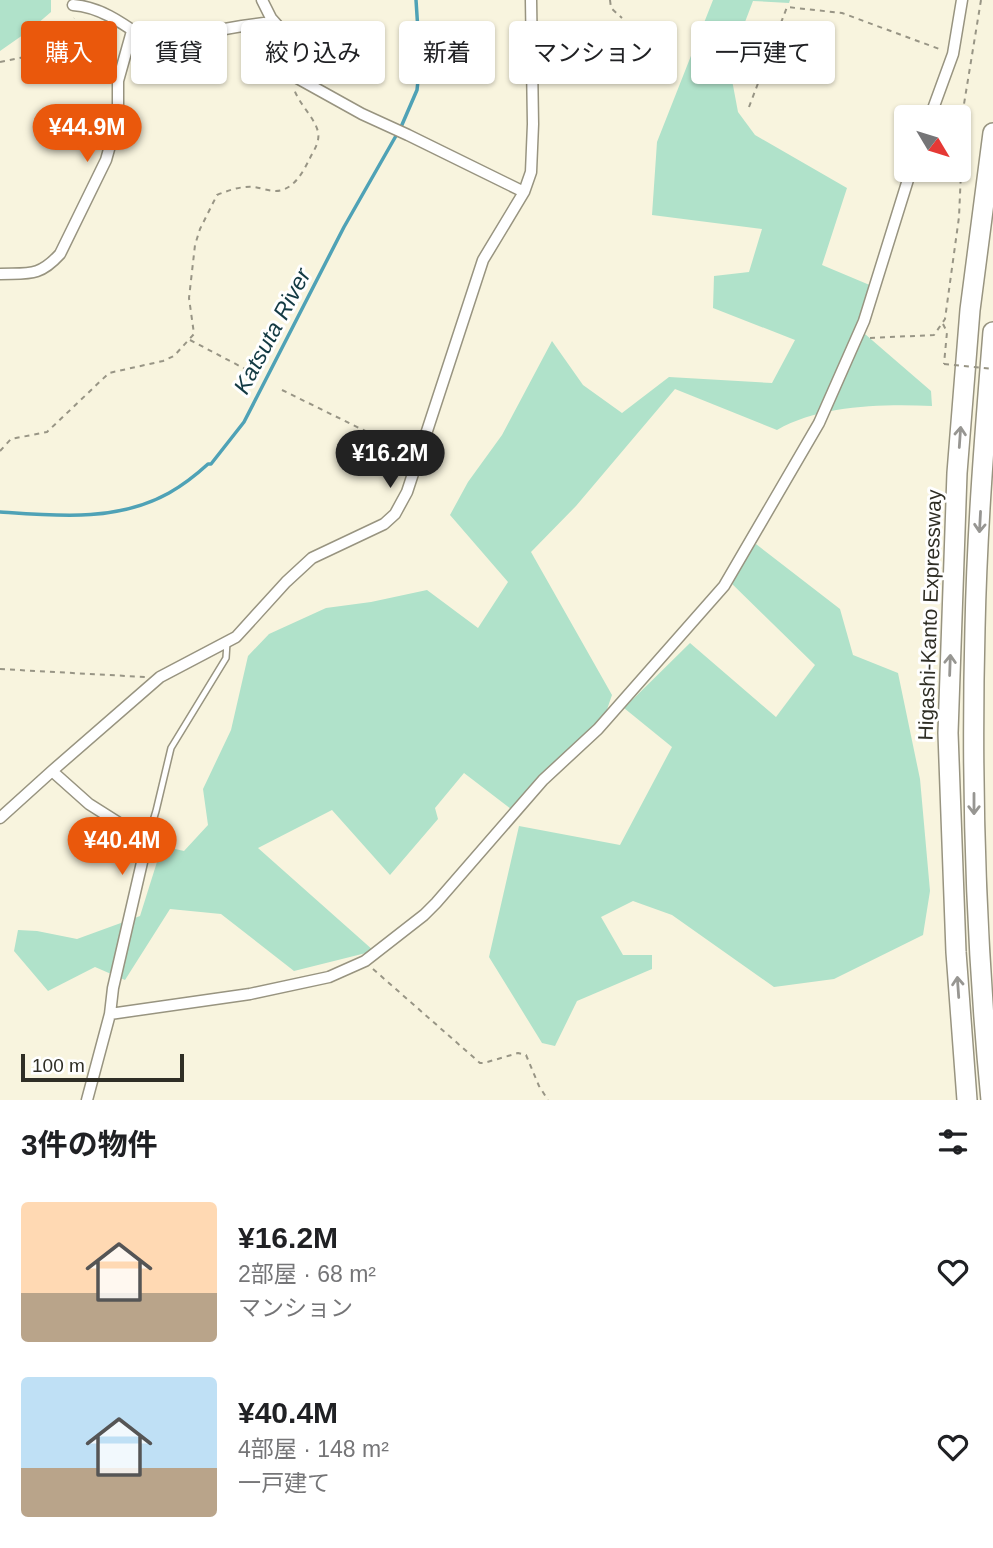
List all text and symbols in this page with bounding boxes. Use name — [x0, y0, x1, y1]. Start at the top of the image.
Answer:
chip: 購入 — [21, 21, 117, 84]
chip: 賃貸 — [131, 21, 227, 84]
chip: 絞り込み — [241, 21, 385, 84]
chip: 新着 — [399, 21, 495, 84]
chip: マンション — [509, 21, 677, 84]
chip: 一戸建て — [691, 21, 835, 84]
pin: ¥44.9M — [30, 104, 144, 164]
north arrow — [894, 105, 971, 182]
map controls — [894, 105, 971, 182]
text: ¥44.9M — [49, 114, 125, 140]
water label: Katsuta River — [228, 263, 317, 398]
one-way arrow — [954, 427, 967, 449]
pin: ¥16.2M — [333, 430, 447, 490]
text: ¥16.2M — [352, 440, 428, 466]
street label: Higashi-Kanto Expressway — [914, 489, 945, 741]
one-way arrow — [973, 510, 986, 533]
one-way arrow — [943, 653, 956, 676]
one-way arrow — [968, 792, 981, 815]
pin: ¥40.4M — [65, 818, 179, 877]
text: ¥40.4M — [84, 827, 160, 853]
one-way arrow — [951, 977, 964, 999]
scale bar — [21, 1051, 184, 1083]
text: 100 m — [32, 1055, 85, 1076]
icon: filters — [934, 1123, 972, 1161]
text: 3件の物件 — [21, 1128, 158, 1161]
text: ¥16.2M — [238, 1221, 338, 1254]
icon: home — [77, 1230, 161, 1314]
icon: heart — [934, 1253, 972, 1291]
text: 2部屋 · 68 m² — [238, 1261, 376, 1287]
text: マンション — [238, 1295, 353, 1321]
text: ¥40.4M — [238, 1396, 338, 1429]
icon: home — [77, 1405, 161, 1489]
icon: heart — [934, 1428, 972, 1466]
text: 4部屋 · 148 m² — [238, 1436, 389, 1462]
text: 一戸建て — [238, 1470, 330, 1496]

